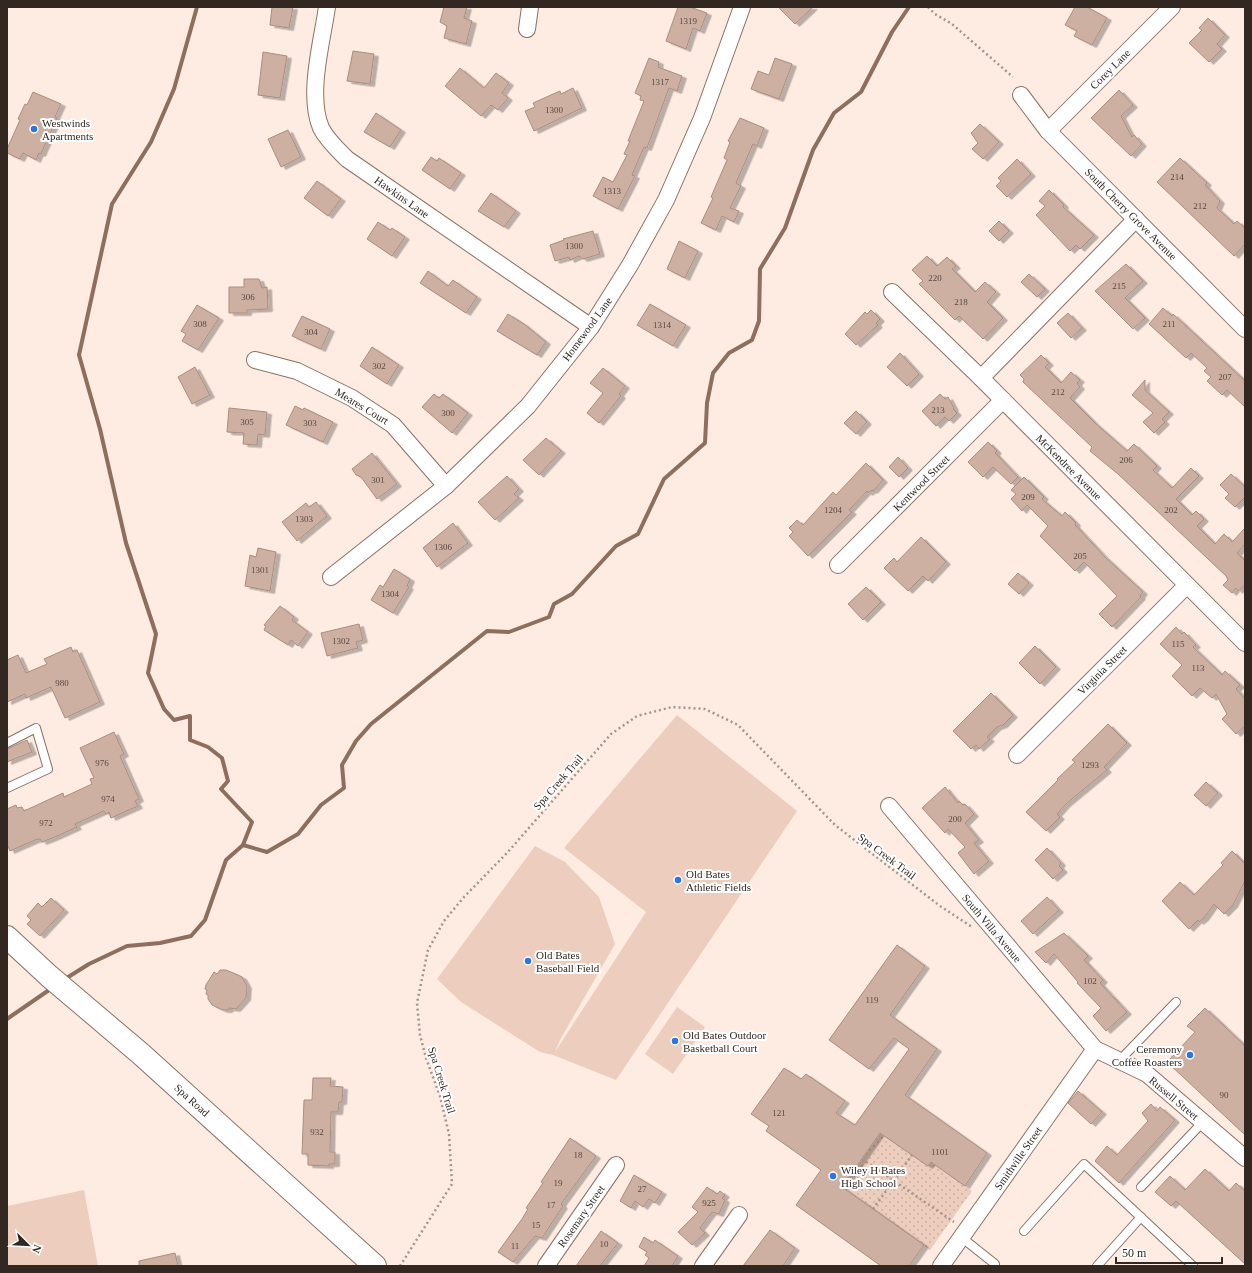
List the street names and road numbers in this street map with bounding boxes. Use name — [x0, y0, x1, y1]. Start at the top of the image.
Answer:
street label: Corey Lane — [1088, 46, 1133, 91]
street label: South Cherry Grove Avenue — [1083, 166, 1179, 262]
street label: Hawkins Lane — [372, 174, 432, 220]
street label: Homewood Lane — [560, 295, 614, 363]
street label: Meares Court — [333, 385, 391, 427]
street label: McKendree Avenue — [1034, 432, 1104, 502]
street label: Kentwood Street — [891, 453, 951, 513]
street label: Virginia Street — [1075, 643, 1129, 697]
street label: Spa Creek Trail — [531, 752, 585, 812]
street label: Spa Creek Trail — [856, 830, 918, 882]
street label: South Villa Avenue — [960, 892, 1024, 965]
street label: Spa Creek Trail — [426, 1045, 458, 1115]
street label: Russell Street — [1147, 1074, 1201, 1122]
street label: Spa Road — [172, 1081, 212, 1119]
street label: Smithville Street — [992, 1124, 1044, 1192]
street label: Rosemary Street — [555, 1183, 607, 1249]

